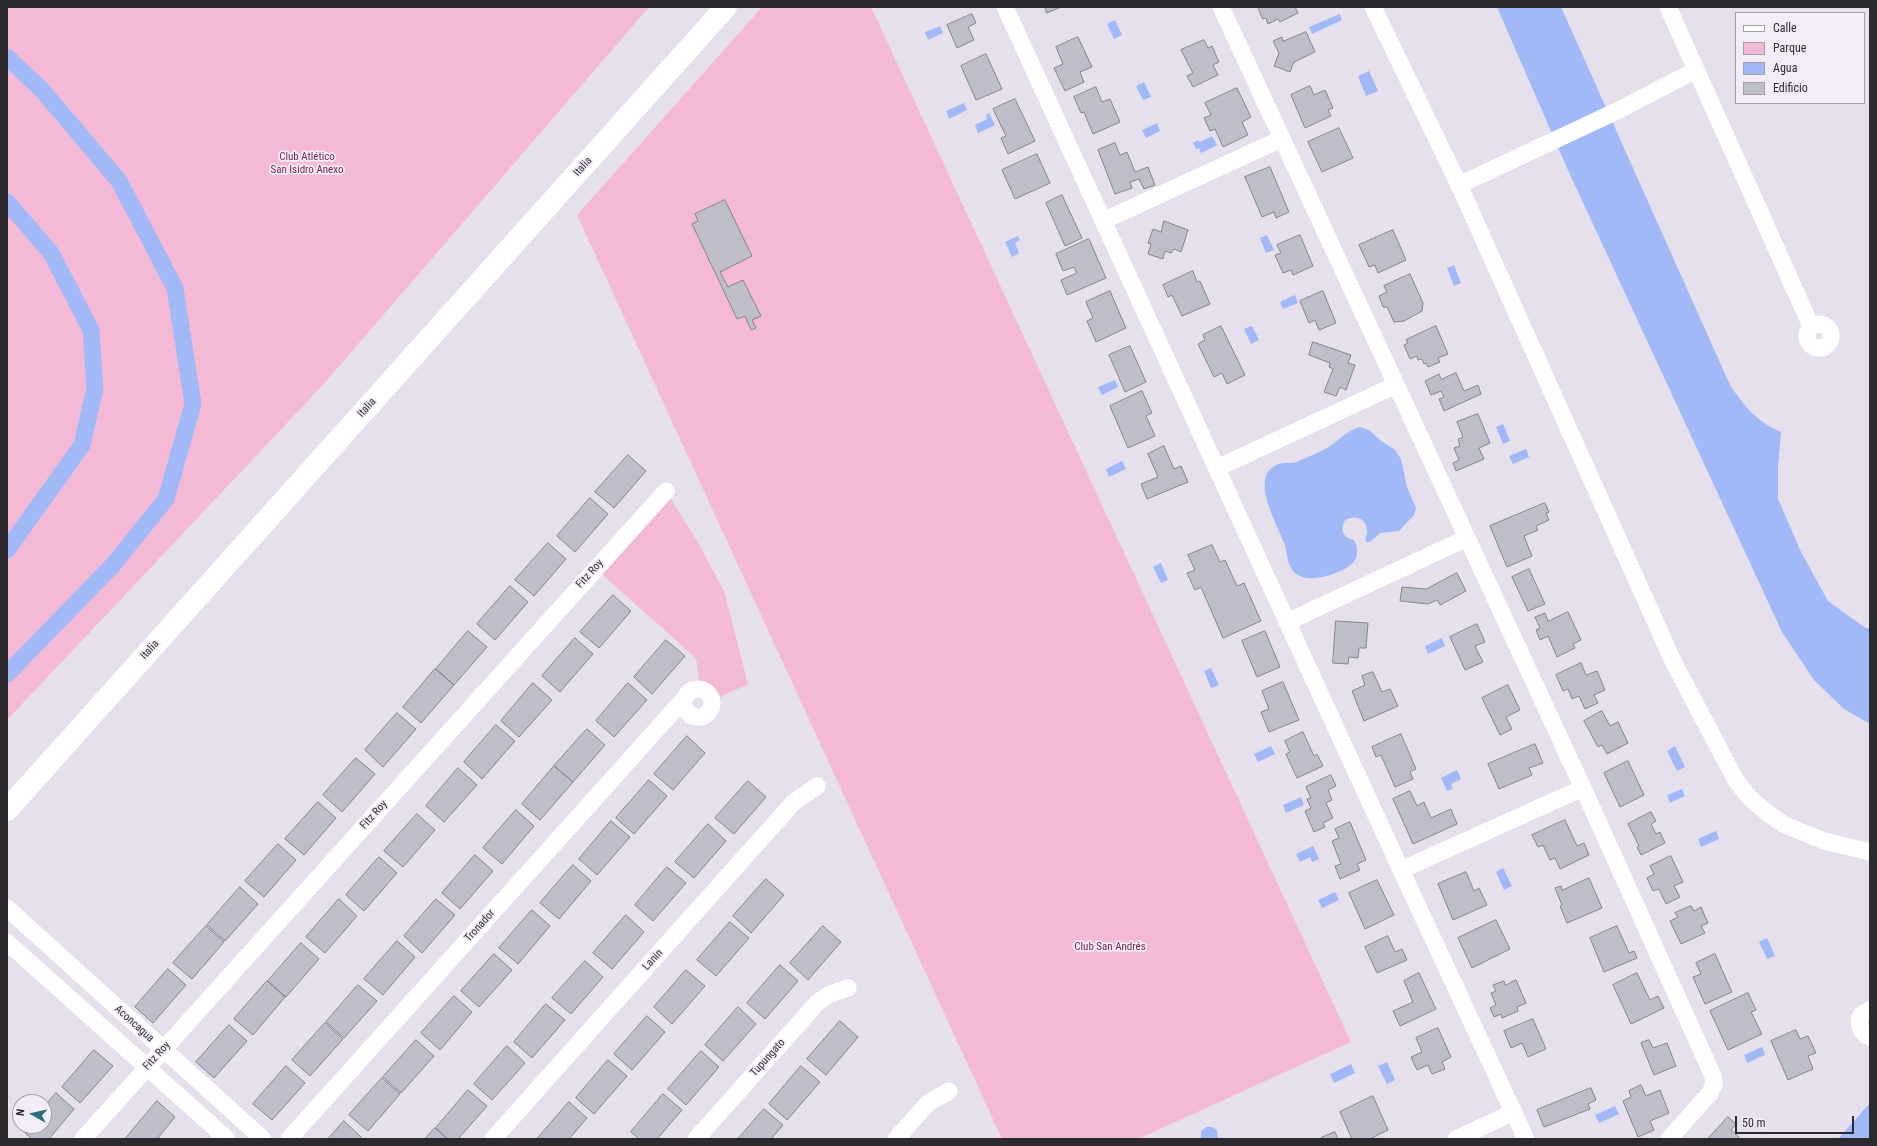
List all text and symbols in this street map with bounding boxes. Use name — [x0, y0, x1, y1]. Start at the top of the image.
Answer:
legend — [1735, 12, 1865, 104]
text: Calle — [1773, 21, 1797, 35]
text: Parque — [1773, 41, 1806, 55]
text: Agua — [1773, 61, 1797, 75]
text: Edificio — [1773, 81, 1808, 95]
park label: Club Atlético San Isidro Anexo — [271, 150, 343, 176]
street label: Italia — [571, 155, 595, 179]
street label: Italia — [355, 396, 379, 420]
street label: Fitz Roy — [574, 557, 606, 591]
street label: Italia — [138, 638, 162, 662]
street label: Fitz Roy — [358, 798, 390, 832]
street label: Tronador — [462, 907, 498, 945]
park label: Club San Andrés — [1074, 940, 1146, 954]
street label: Lanin — [640, 947, 666, 973]
street label: Aconcagua — [112, 1003, 156, 1045]
street label: Tupungato — [748, 1037, 788, 1079]
street label: Fitz Roy — [141, 1039, 173, 1073]
north arrow — [12, 1094, 52, 1134]
text: N — [14, 1108, 28, 1117]
scale bar — [1737, 1108, 1856, 1134]
text: 50 m — [1742, 1116, 1766, 1130]

